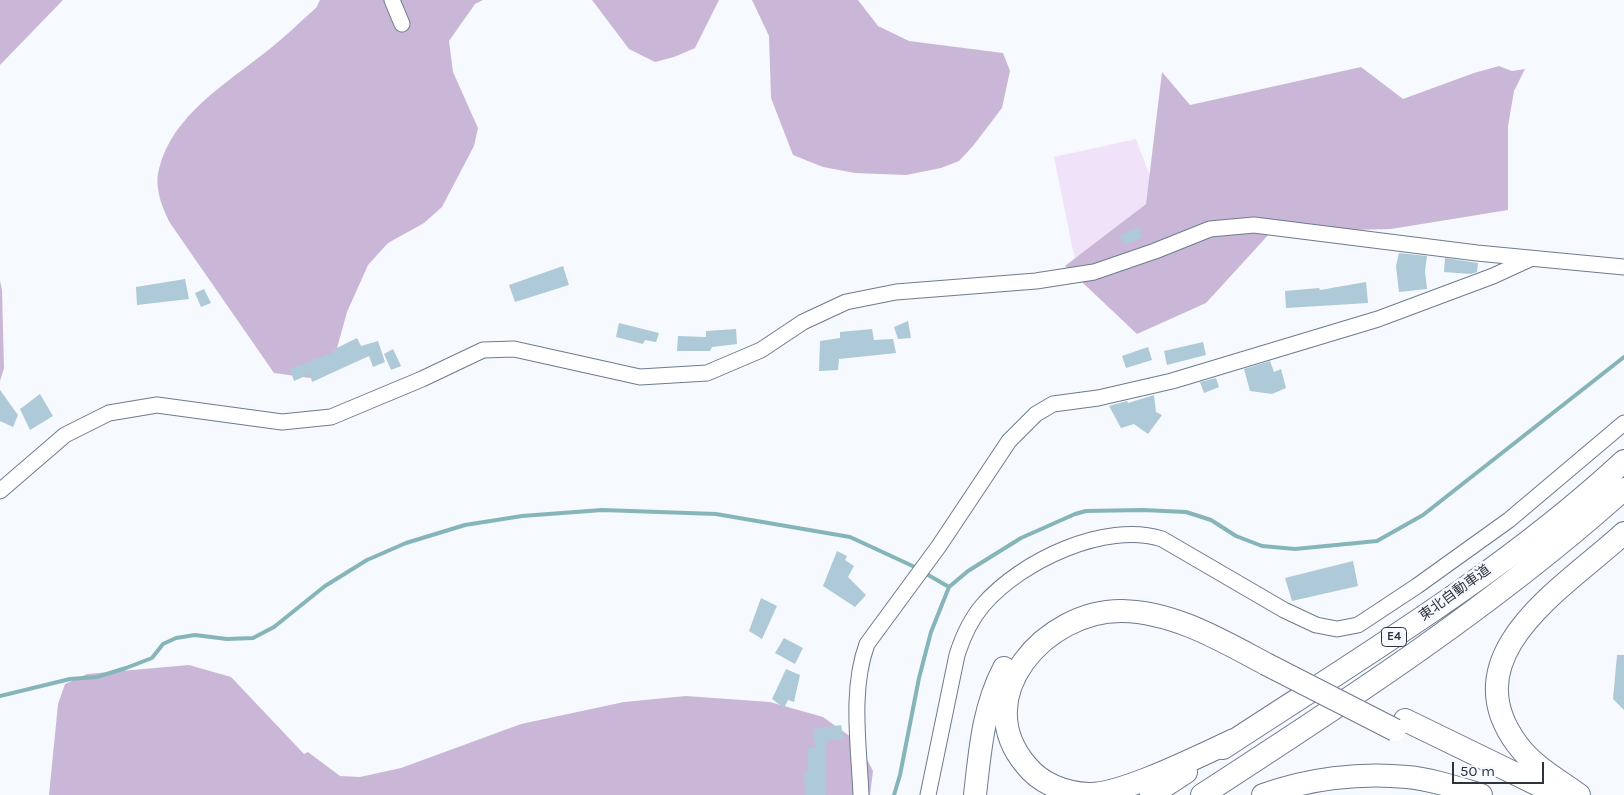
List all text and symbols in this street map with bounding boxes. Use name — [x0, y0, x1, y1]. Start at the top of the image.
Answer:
street label: 東北自動車道 — [1416, 562, 1494, 624]
road number: E4 — [1382, 628, 1406, 646]
scale bar — [1454, 752, 1546, 784]
text: 50 m — [1460, 762, 1495, 780]

